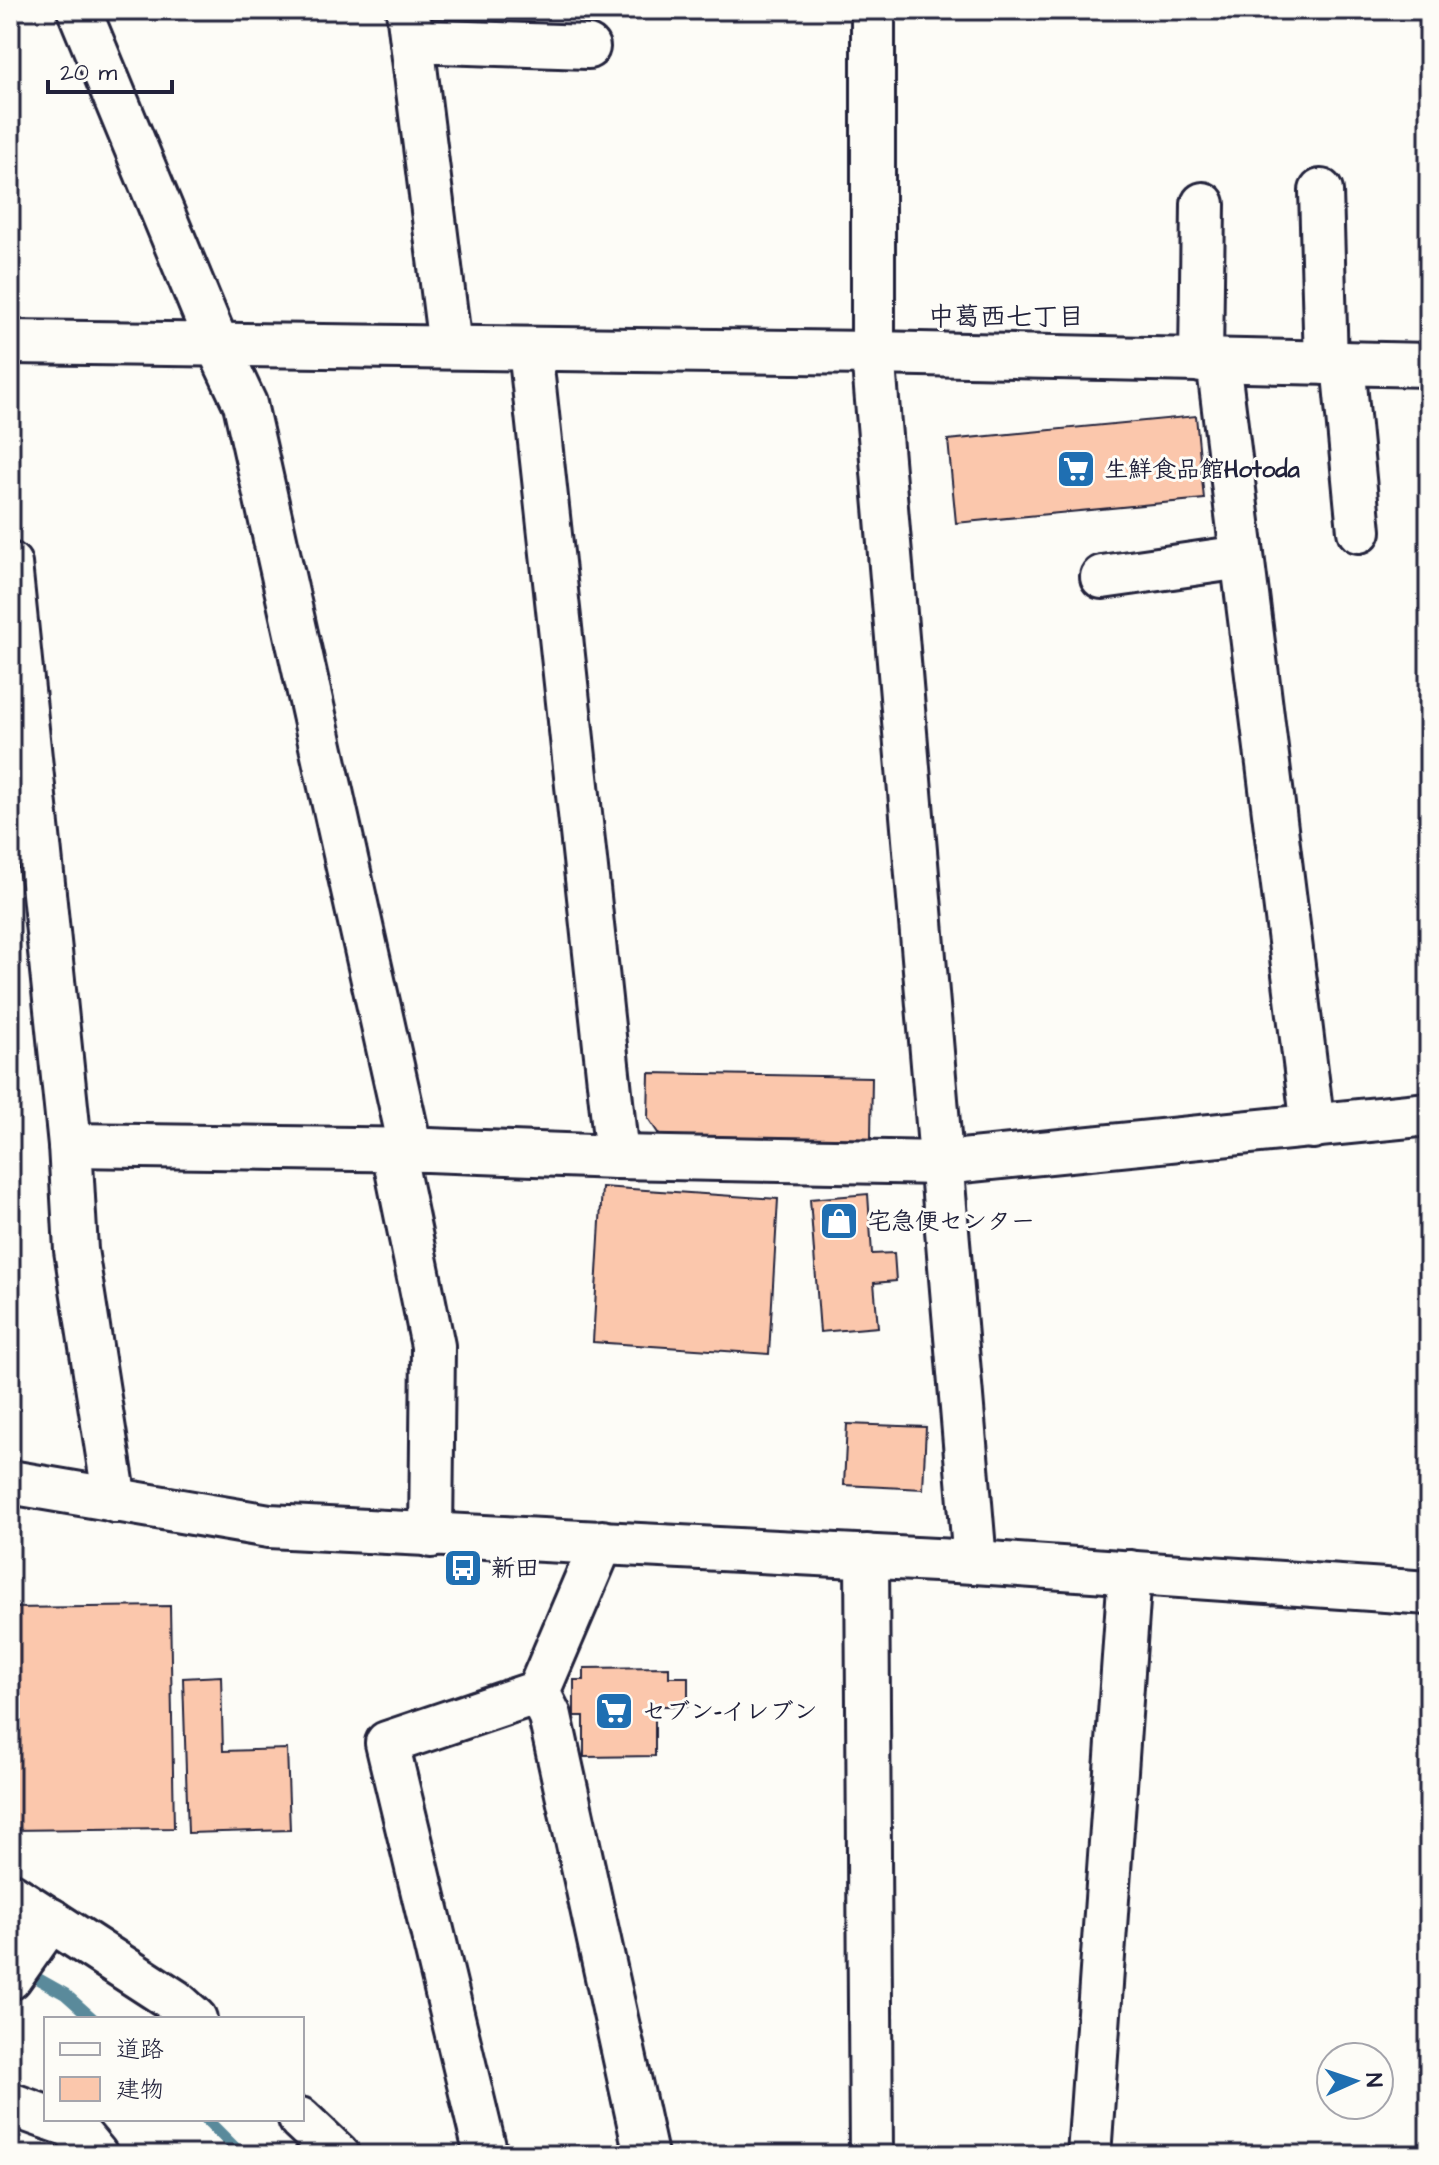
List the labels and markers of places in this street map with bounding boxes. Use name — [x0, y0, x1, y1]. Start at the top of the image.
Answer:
supermarket icon: 生鮮食品館Hotoda — [1055, 448, 1097, 490]
place label: 生鮮食品館Hotoda — [1104, 453, 1301, 487]
shop icon: 宅急便センター — [818, 1200, 860, 1242]
place label: 宅急便センター — [867, 1205, 1035, 1239]
bus stop icon: 新田 — [442, 1547, 484, 1589]
place label: 新田 — [491, 1552, 539, 1586]
supermarket icon: セブン-イレブン — [593, 1690, 635, 1732]
place label: セブン-イレブン — [642, 1695, 817, 1729]

